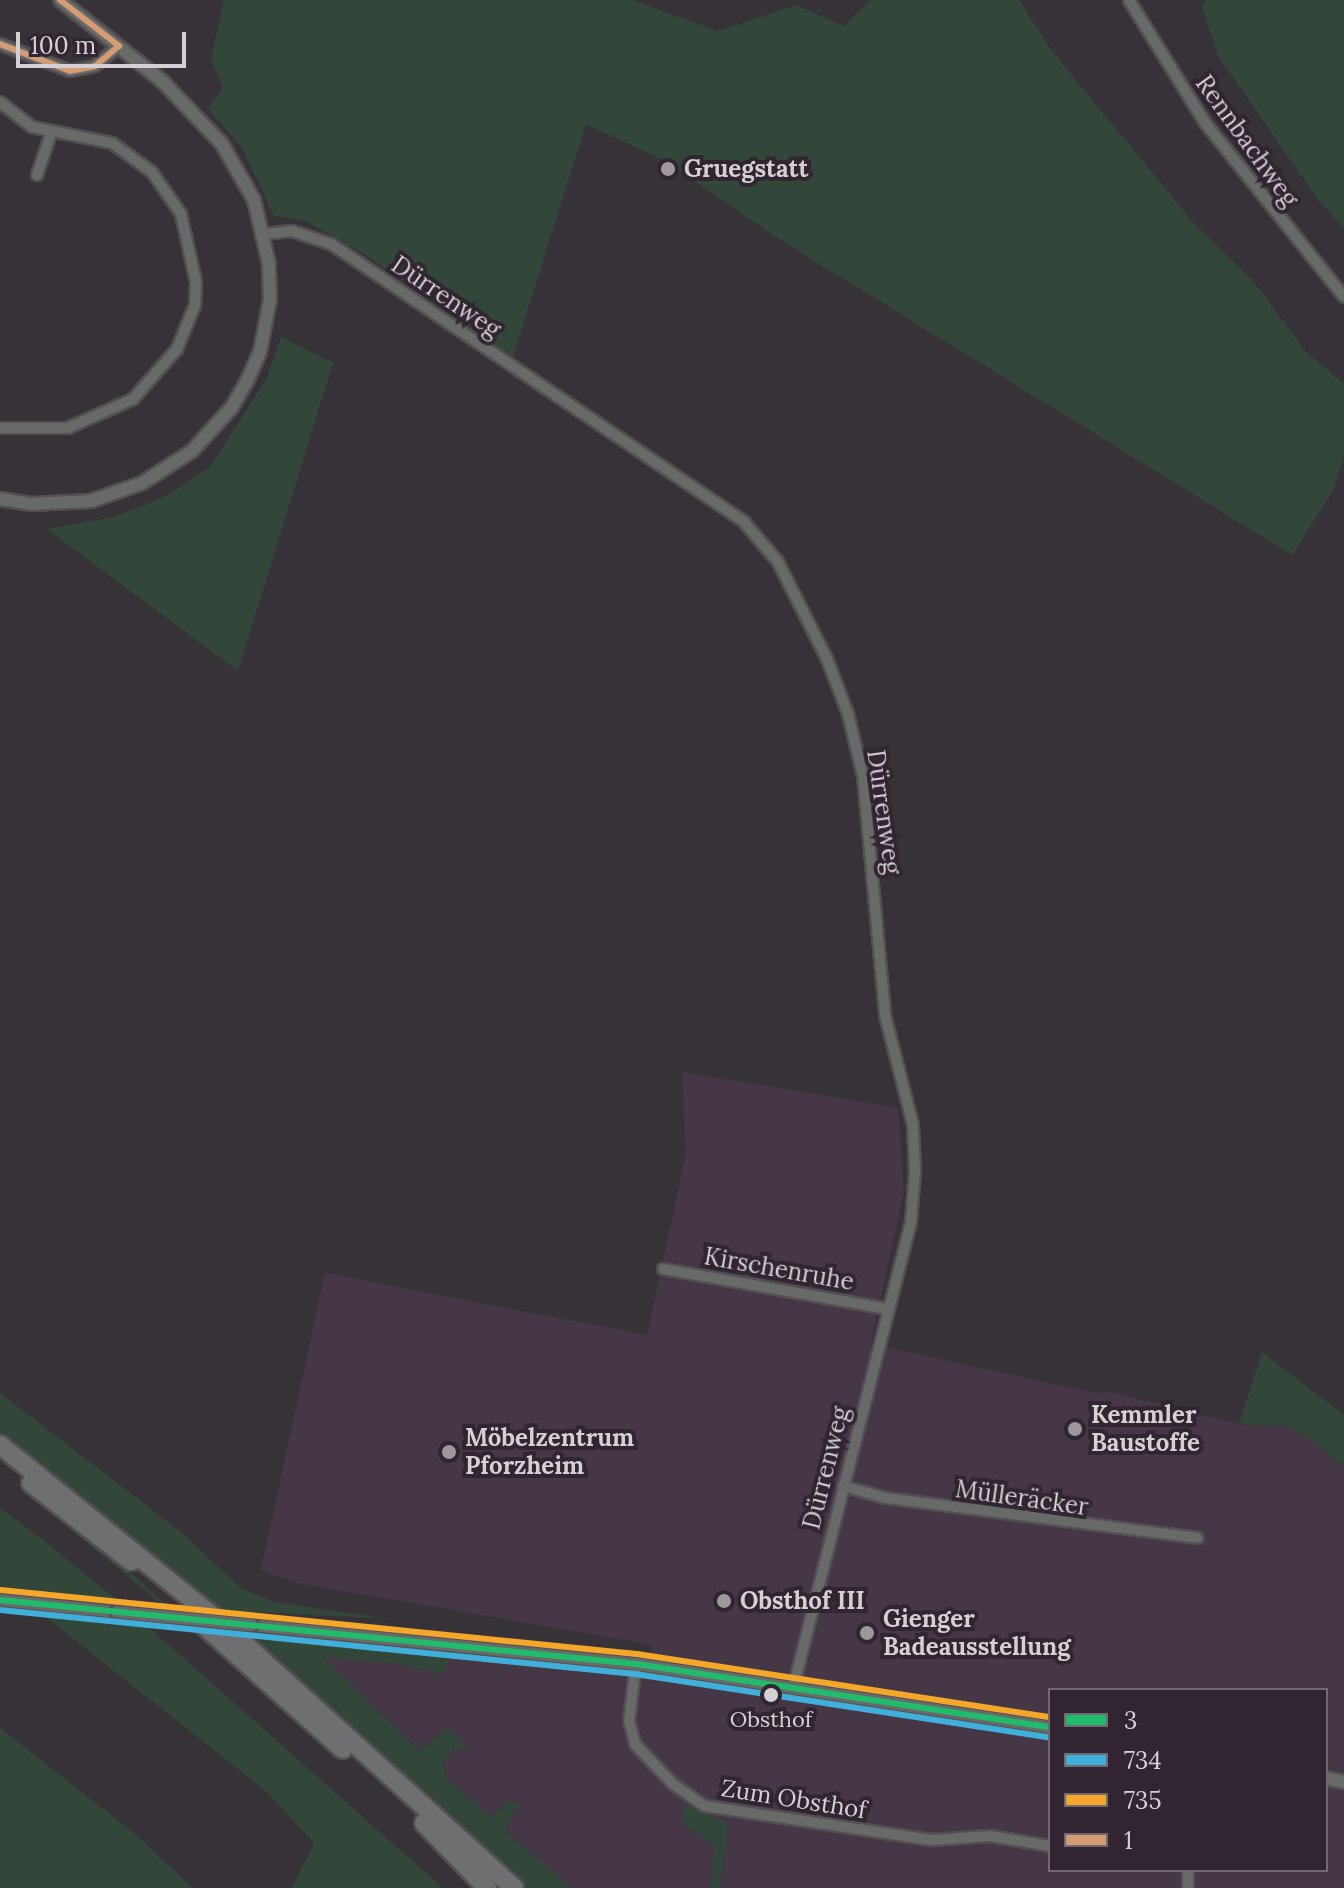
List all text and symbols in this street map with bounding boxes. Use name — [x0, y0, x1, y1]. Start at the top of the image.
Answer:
scale bar — [20, 16, 190, 66]
text: 100 m — [30, 30, 96, 61]
street label: Rennbachweg — [1190, 70, 1304, 212]
place label: Gruegstatt — [684, 155, 808, 183]
marker: Gruegstatt — [659, 160, 677, 178]
street label: Dürrenweg — [386, 250, 506, 344]
street label: Dürrenweg — [861, 748, 907, 876]
street label: Kirschenruhe — [702, 1242, 856, 1296]
place label: Kemmler Baustoffe — [1091, 1401, 1200, 1457]
street label: Dürrenweg — [797, 1404, 855, 1532]
marker: Kemmler Baustoffe — [1066, 1420, 1084, 1438]
place label: Möbelzentrum Pforzheim — [465, 1424, 634, 1480]
marker: Möbelzentrum Pforzheim — [440, 1443, 458, 1461]
street label: Mülleräcker — [954, 1474, 1090, 1522]
place label: Obsthof III — [740, 1587, 865, 1615]
marker: Obsthof III — [715, 1592, 733, 1610]
place label: Gienger Badeausstellung — [883, 1605, 1071, 1661]
marker: Gienger Badeausstellung — [858, 1624, 876, 1642]
marker: Obsthof — [763, 1687, 779, 1703]
legend — [1048, 1688, 1328, 1872]
text: 3 — [1124, 1705, 1137, 1736]
place label: Obsthof — [730, 1707, 812, 1733]
text: 734 — [1124, 1745, 1161, 1776]
street label: Zum Obsthof — [719, 1773, 869, 1825]
text: 735 — [1124, 1785, 1162, 1816]
text: 1 — [1124, 1825, 1133, 1856]

